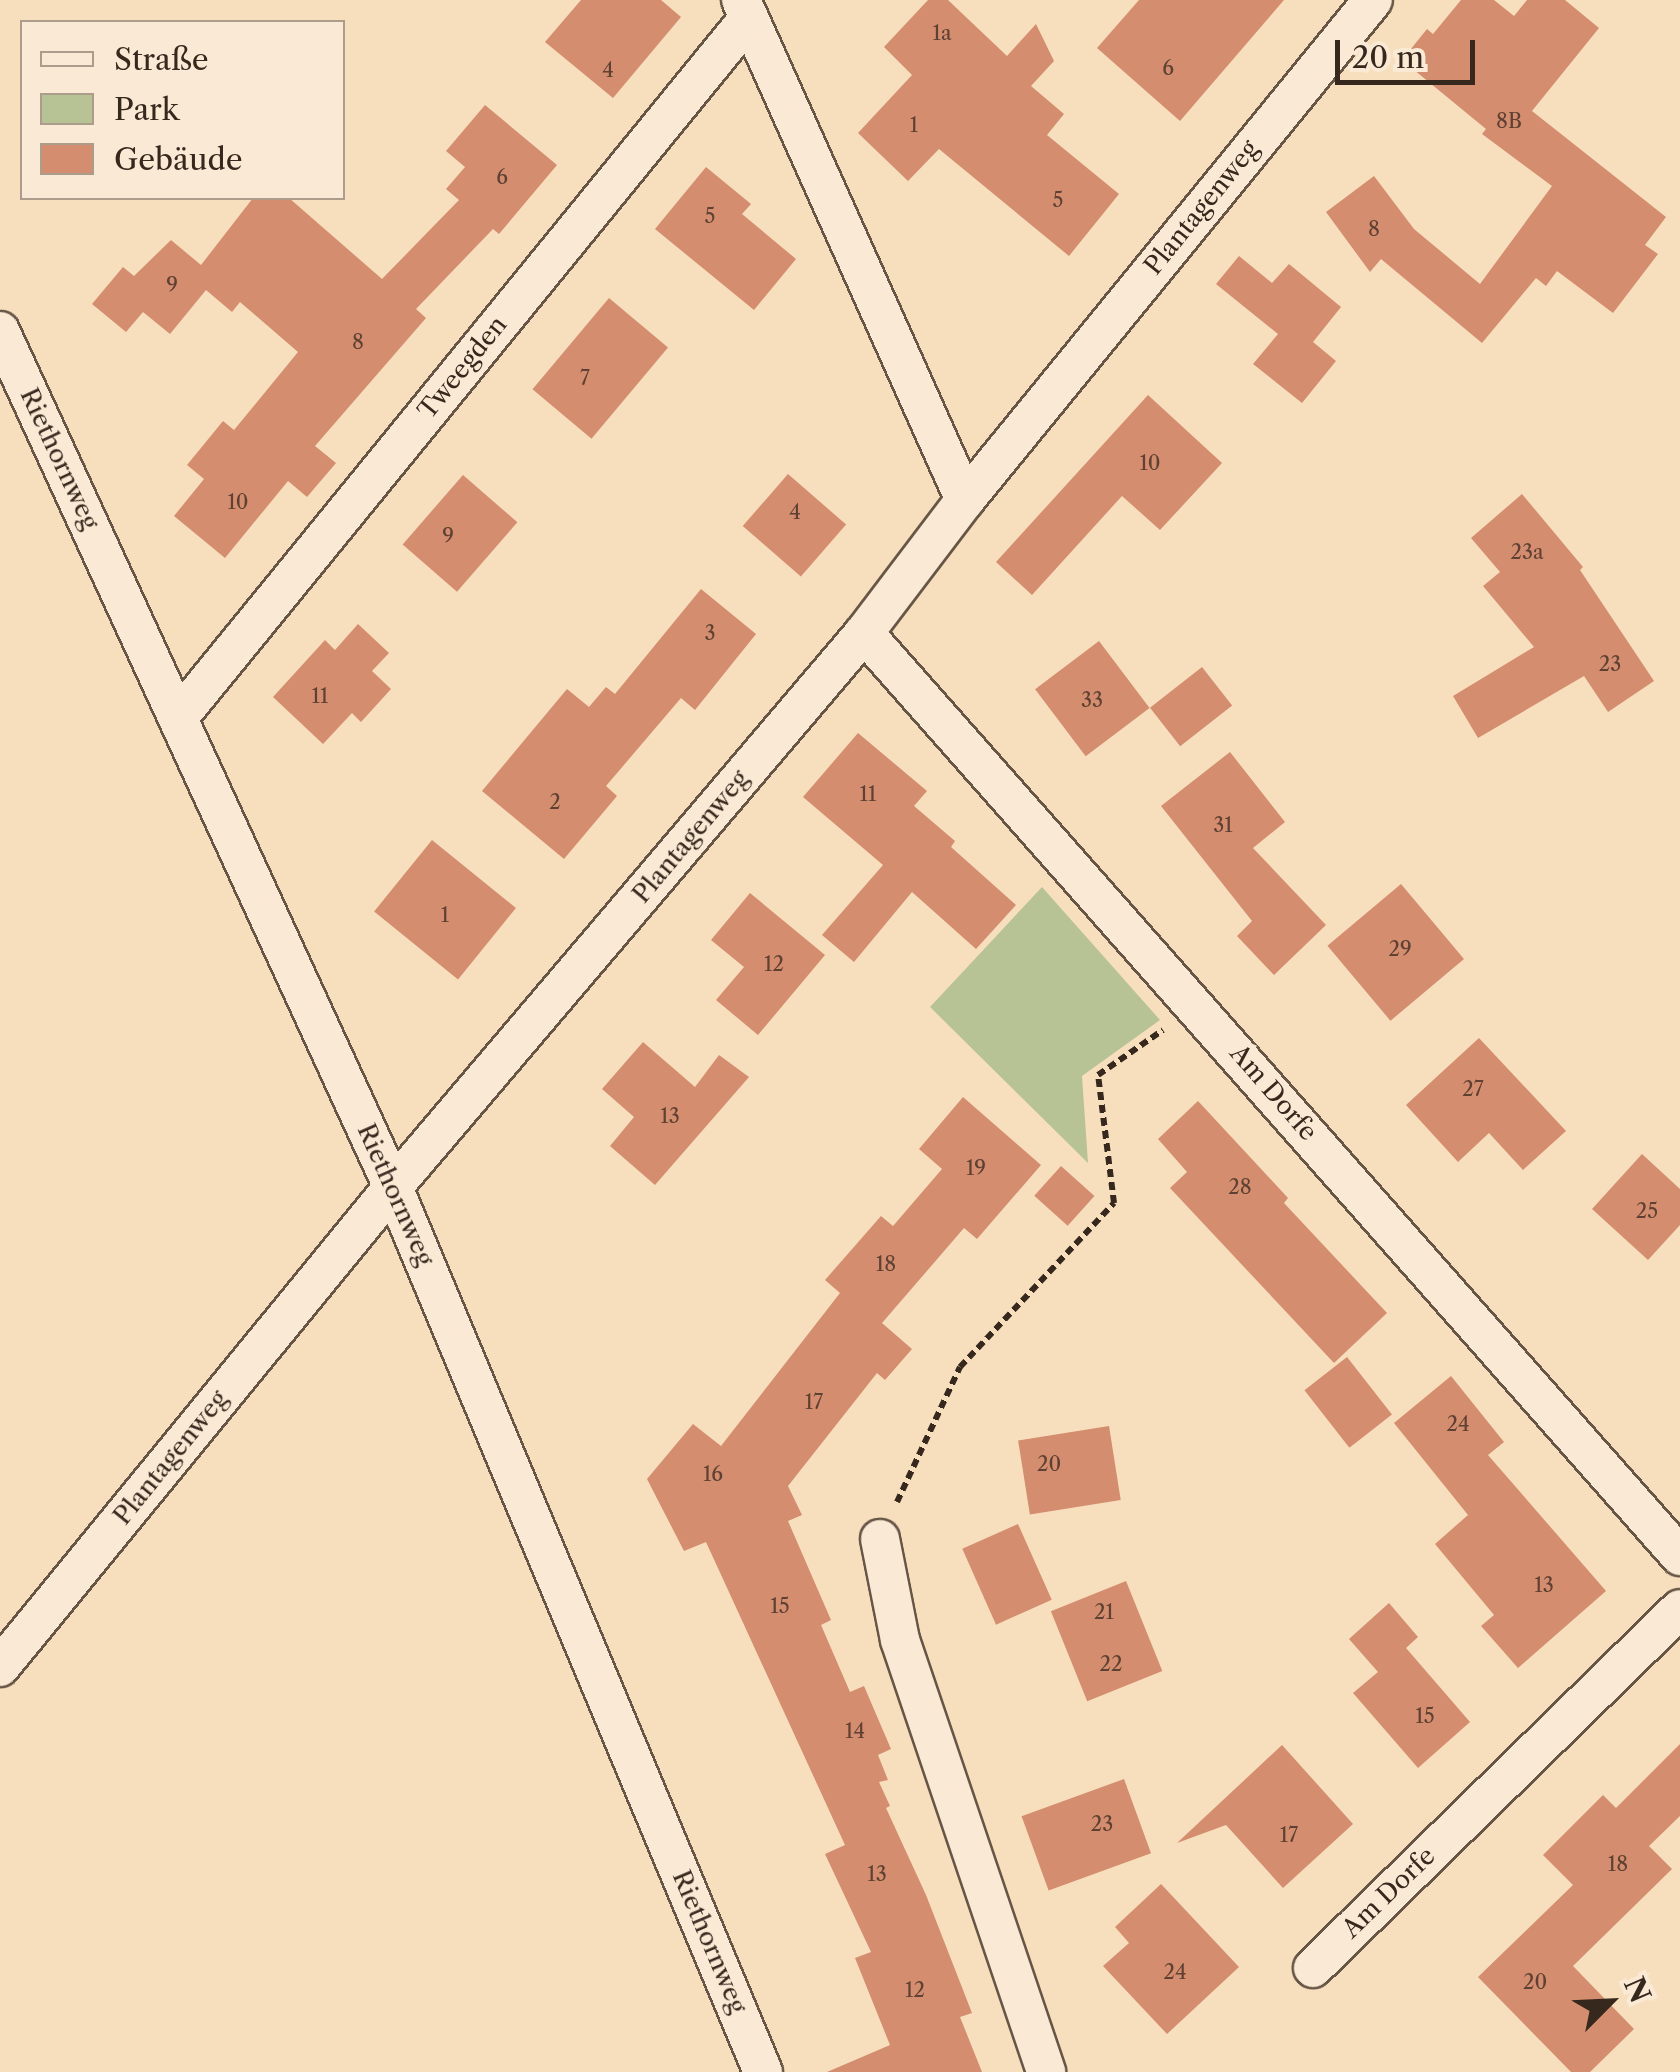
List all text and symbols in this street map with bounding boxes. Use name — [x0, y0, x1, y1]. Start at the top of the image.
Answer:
legend — [20, 20, 345, 200]
scale bar — [1340, 20, 1480, 82]
house number: 1a — [933, 21, 951, 45]
text: 20 m — [1352, 39, 1424, 76]
text: Straße — [114, 41, 209, 78]
house number: 6 — [1162, 56, 1174, 80]
house number: 4 — [602, 58, 614, 82]
text: Park — [114, 91, 179, 128]
house number: 8B — [1496, 109, 1522, 133]
house number: 1 — [910, 113, 918, 137]
street label: Plantagenweg — [1139, 135, 1265, 281]
text: Gebäude — [114, 141, 242, 178]
house number: 6 — [496, 165, 508, 189]
house number: 5 — [1053, 188, 1063, 212]
house number: 5 — [705, 204, 715, 228]
house number: 8 — [1368, 217, 1380, 241]
house number: 9 — [166, 273, 178, 297]
street label: Tweegden — [412, 310, 514, 426]
house number: 8 — [352, 330, 364, 354]
house number: 7 — [580, 366, 590, 390]
street label: Riethornweg — [13, 384, 105, 534]
house number: 10 — [1139, 451, 1161, 475]
house number: 10 — [227, 490, 249, 514]
house number: 4 — [789, 500, 801, 524]
house number: 9 — [442, 524, 454, 548]
house number: 23a — [1510, 540, 1544, 564]
house number: 3 — [704, 621, 716, 645]
house number: 23 — [1599, 652, 1621, 676]
house number: 11 — [312, 684, 328, 708]
house number: 33 — [1081, 688, 1103, 712]
street label: Plantagenweg — [627, 765, 755, 909]
house number: 11 — [860, 782, 876, 806]
house number: 2 — [549, 790, 561, 814]
house number: 31 — [1213, 813, 1233, 837]
house number: 1 — [441, 903, 449, 927]
house number: 29 — [1388, 937, 1412, 961]
house number: 12 — [764, 952, 784, 976]
street label: Am Dorfe — [1223, 1039, 1323, 1147]
house number: 27 — [1462, 1077, 1484, 1101]
house number: 13 — [660, 1104, 680, 1128]
street label: Riethornweg — [350, 1119, 440, 1271]
house number: 19 — [966, 1156, 986, 1180]
house number: 28 — [1228, 1175, 1252, 1199]
house number: 25 — [1636, 1199, 1658, 1223]
house number: 18 — [876, 1252, 896, 1276]
street label: Plantagenweg — [108, 1385, 234, 1531]
house number: 17 — [805, 1390, 823, 1414]
house number: 24 — [1446, 1412, 1470, 1436]
house number: 20 — [1037, 1452, 1061, 1476]
house number: 16 — [703, 1462, 723, 1486]
house number: 13 — [1534, 1573, 1554, 1597]
house number: 15 — [770, 1594, 790, 1618]
house number: 21 — [1094, 1600, 1114, 1624]
house number: 22 — [1100, 1652, 1122, 1676]
house number: 15 — [1415, 1704, 1435, 1728]
house number: 14 — [845, 1719, 865, 1743]
house number: 23 — [1091, 1812, 1113, 1836]
house number: 17 — [1280, 1823, 1298, 1847]
street label: Am Dorfe — [1336, 1842, 1442, 1944]
house number: 18 — [1608, 1852, 1628, 1876]
house number: 13 — [867, 1862, 887, 1886]
street label: Riethornweg — [665, 1866, 753, 2018]
north arrow — [1560, 1952, 1660, 2052]
house number: 24 — [1163, 1960, 1187, 1984]
house number: 20 — [1523, 1970, 1547, 1994]
text: N — [1617, 1972, 1658, 2008]
house number: 12 — [905, 1978, 925, 2002]

